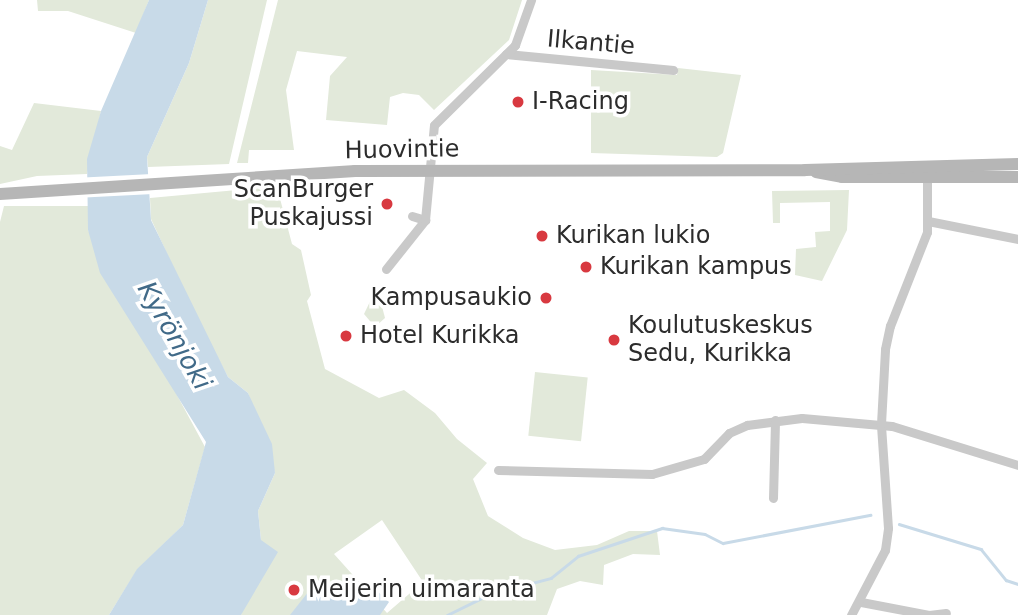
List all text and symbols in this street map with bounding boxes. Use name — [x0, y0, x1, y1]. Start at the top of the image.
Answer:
street label: Ilkantie — [546, 25, 636, 61]
place label: I-Racing — [532, 88, 629, 116]
marker: I-Racing — [510, 94, 526, 110]
street label: Huovintie — [344, 135, 460, 165]
place label: ScanBurger Puskajussi — [234, 176, 373, 232]
marker: ScanBurger Puskajussi — [379, 196, 395, 212]
place label: Kurikan lukio — [556, 222, 710, 250]
marker: Kurikan lukio — [534, 228, 550, 244]
place label: Kurikan kampus — [600, 253, 792, 281]
marker: Kurikan kampus — [578, 259, 594, 275]
water label: Kyrönjoki — [130, 276, 218, 396]
place label: Kampusaukio — [370, 284, 532, 312]
marker: Kampusaukio — [538, 290, 554, 306]
place label: Koulutuskeskus Sedu, Kurikka — [628, 312, 813, 368]
place label: Hotel Kurikka — [360, 322, 520, 350]
marker: Hotel Kurikka — [338, 328, 354, 344]
marker: Koulutuskeskus Sedu, Kurikka — [606, 332, 622, 348]
place label: Meijerin uimaranta — [308, 576, 535, 604]
marker: Meijerin uimaranta — [286, 582, 302, 598]

